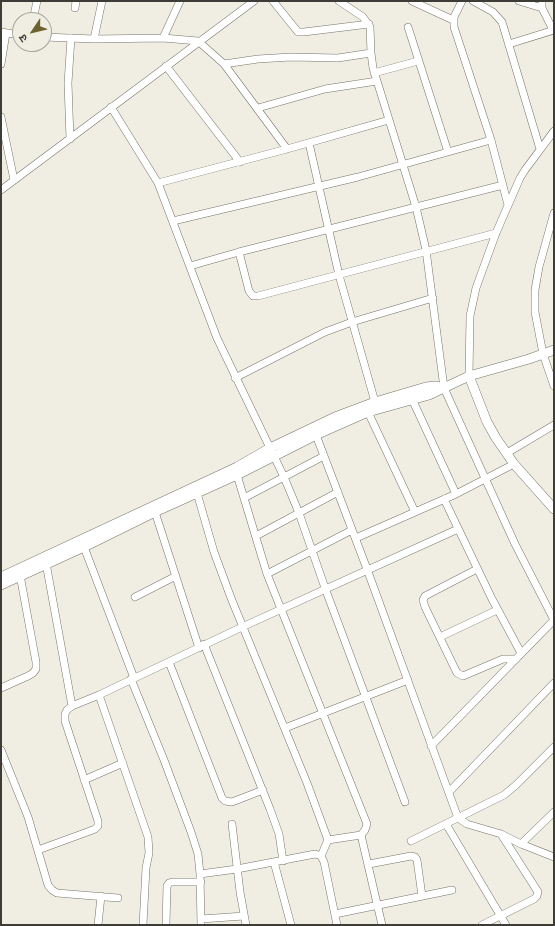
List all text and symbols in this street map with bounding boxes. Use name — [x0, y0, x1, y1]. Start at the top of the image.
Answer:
north arrow — [12, 12, 52, 52]
text: उ — [15, 32, 30, 45]

